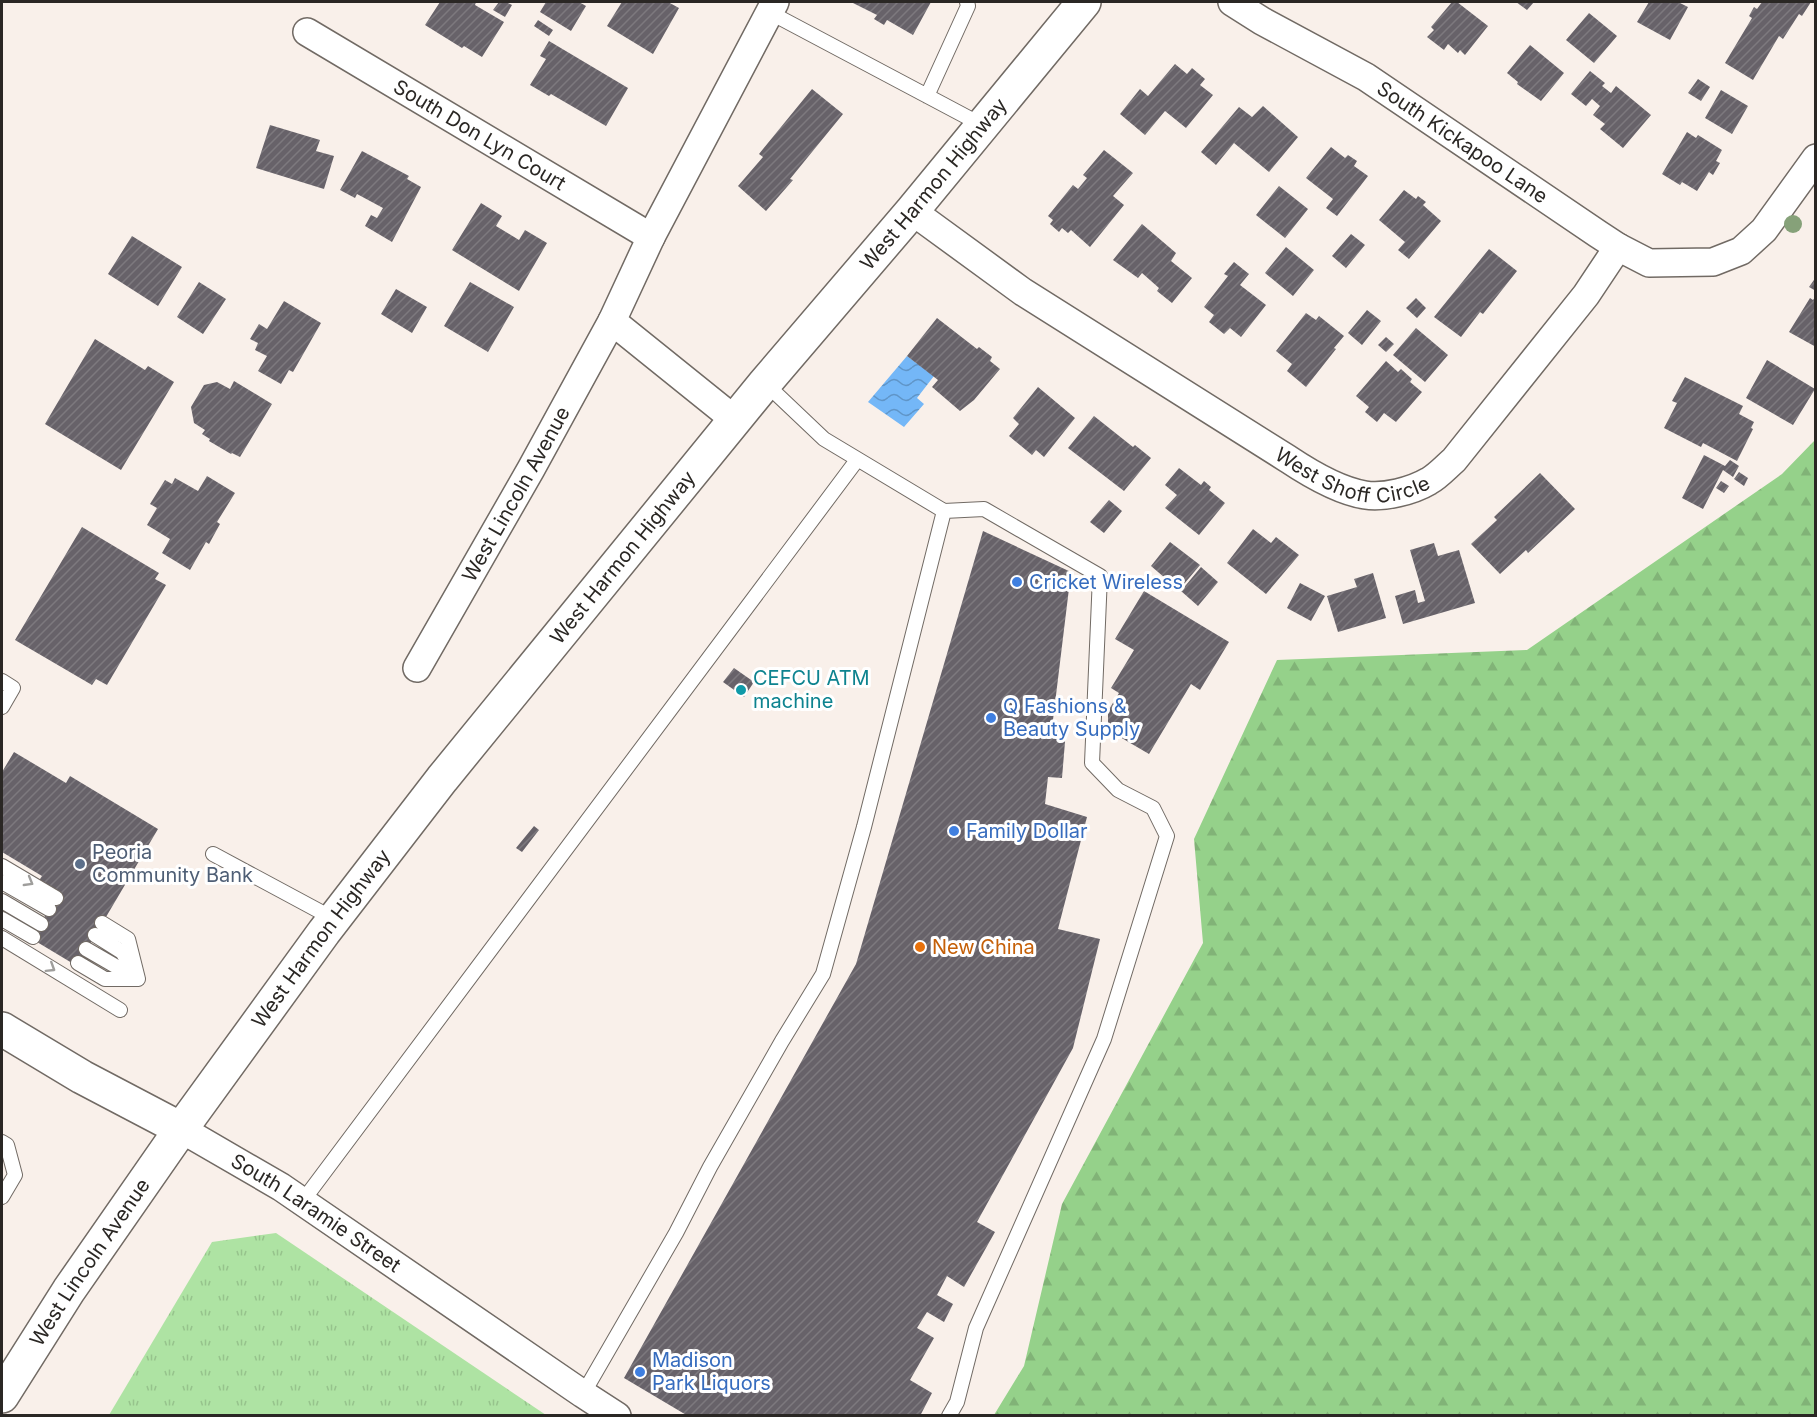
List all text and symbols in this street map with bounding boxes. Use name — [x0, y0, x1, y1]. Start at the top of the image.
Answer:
street label: South Don Lyn Court — [389, 74, 570, 196]
street label: South Kickapoo Lane — [1372, 76, 1552, 208]
street label: West Harmon Highway — [855, 93, 1012, 275]
street label: West Lincoln Avenue — [457, 403, 575, 586]
street label: West Shoff Circle — [1271, 442, 1434, 508]
street label: West Harmon Highway — [545, 466, 700, 649]
place label: Cricket Wireless — [1029, 570, 1183, 594]
marker: Cricket Wireless — [1010, 575, 1024, 589]
place label: CEFCU ATM machine — [753, 666, 870, 713]
marker: CEFCU ATM machine — [734, 683, 748, 697]
place label: Q Fashions & Beauty Supply — [1003, 694, 1140, 741]
marker: Q Fashions & Beauty Supply — [984, 711, 998, 725]
place label: Family Dollar — [966, 819, 1088, 843]
marker: Family Dollar — [947, 824, 961, 838]
place label: Peoria Community Bank — [92, 840, 253, 887]
street label: West Harmon Highway — [247, 844, 395, 1032]
marker: Peoria Community Bank — [73, 857, 87, 871]
one-way arrow — [23, 874, 33, 886]
place label: New China — [932, 935, 1035, 959]
marker: New China — [913, 940, 927, 954]
one-way arrow — [45, 961, 55, 973]
street label: South Laramie Street — [227, 1149, 406, 1278]
street label: West Lincoln Avenue — [25, 1174, 155, 1350]
place label: Madison Park Liquors — [652, 1348, 771, 1395]
marker: Madison Park Liquors — [633, 1365, 647, 1379]

